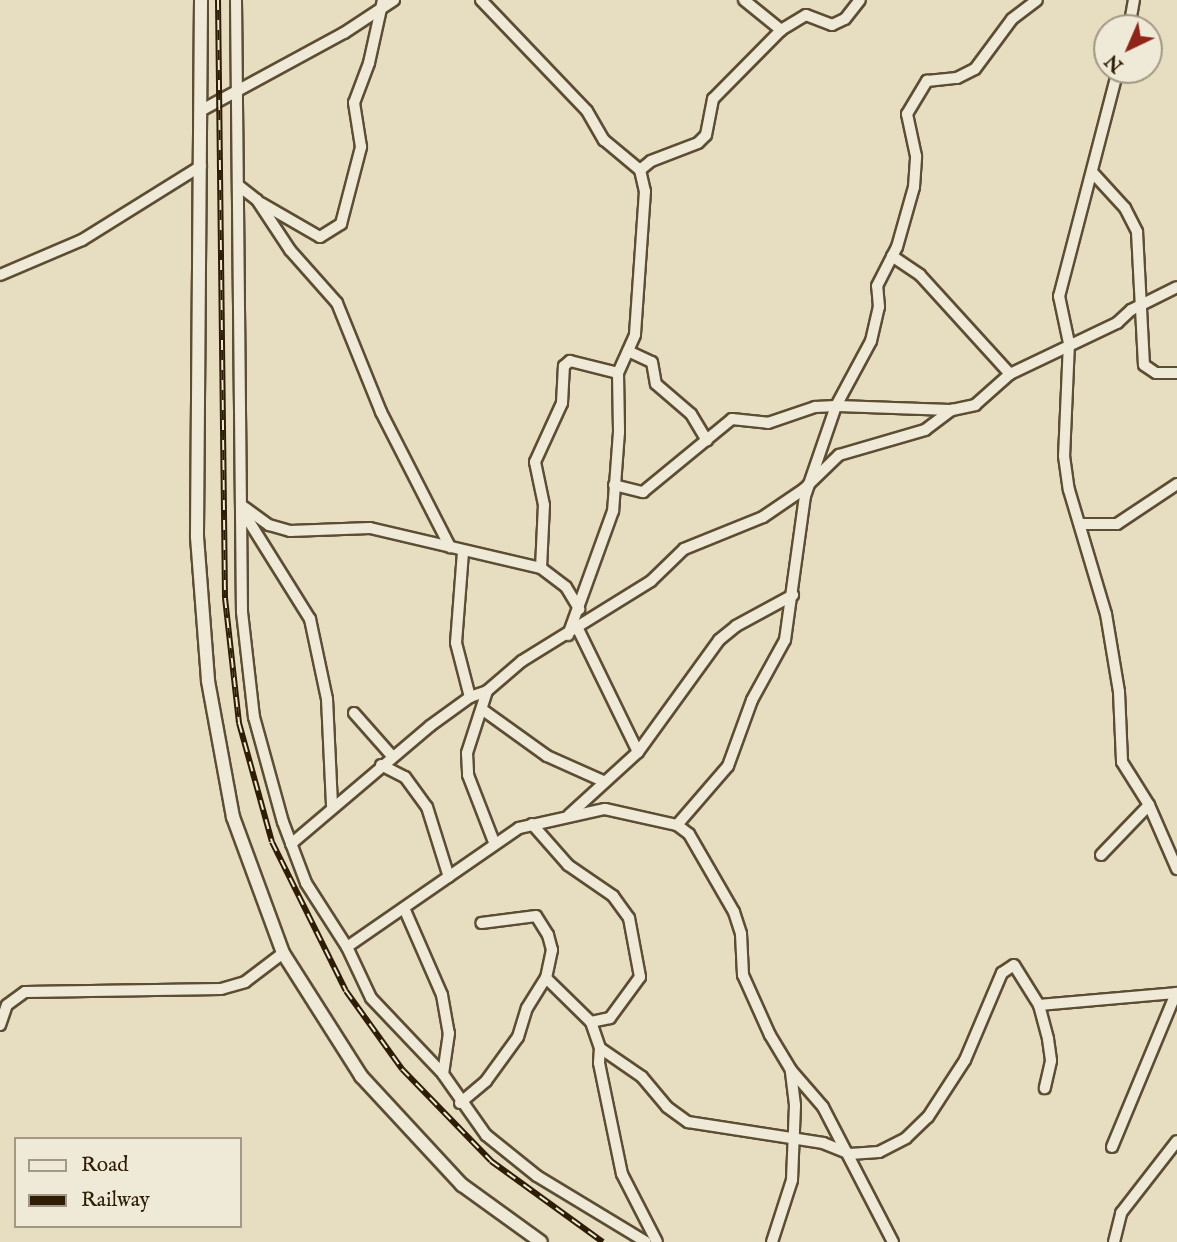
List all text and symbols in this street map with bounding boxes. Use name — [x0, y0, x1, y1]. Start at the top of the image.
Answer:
north arrow — [1093, 14, 1163, 84]
text: N — [1101, 48, 1129, 77]
legend — [14, 1137, 242, 1228]
text: Road — [81, 1152, 128, 1179]
text: Railway — [81, 1187, 150, 1214]

